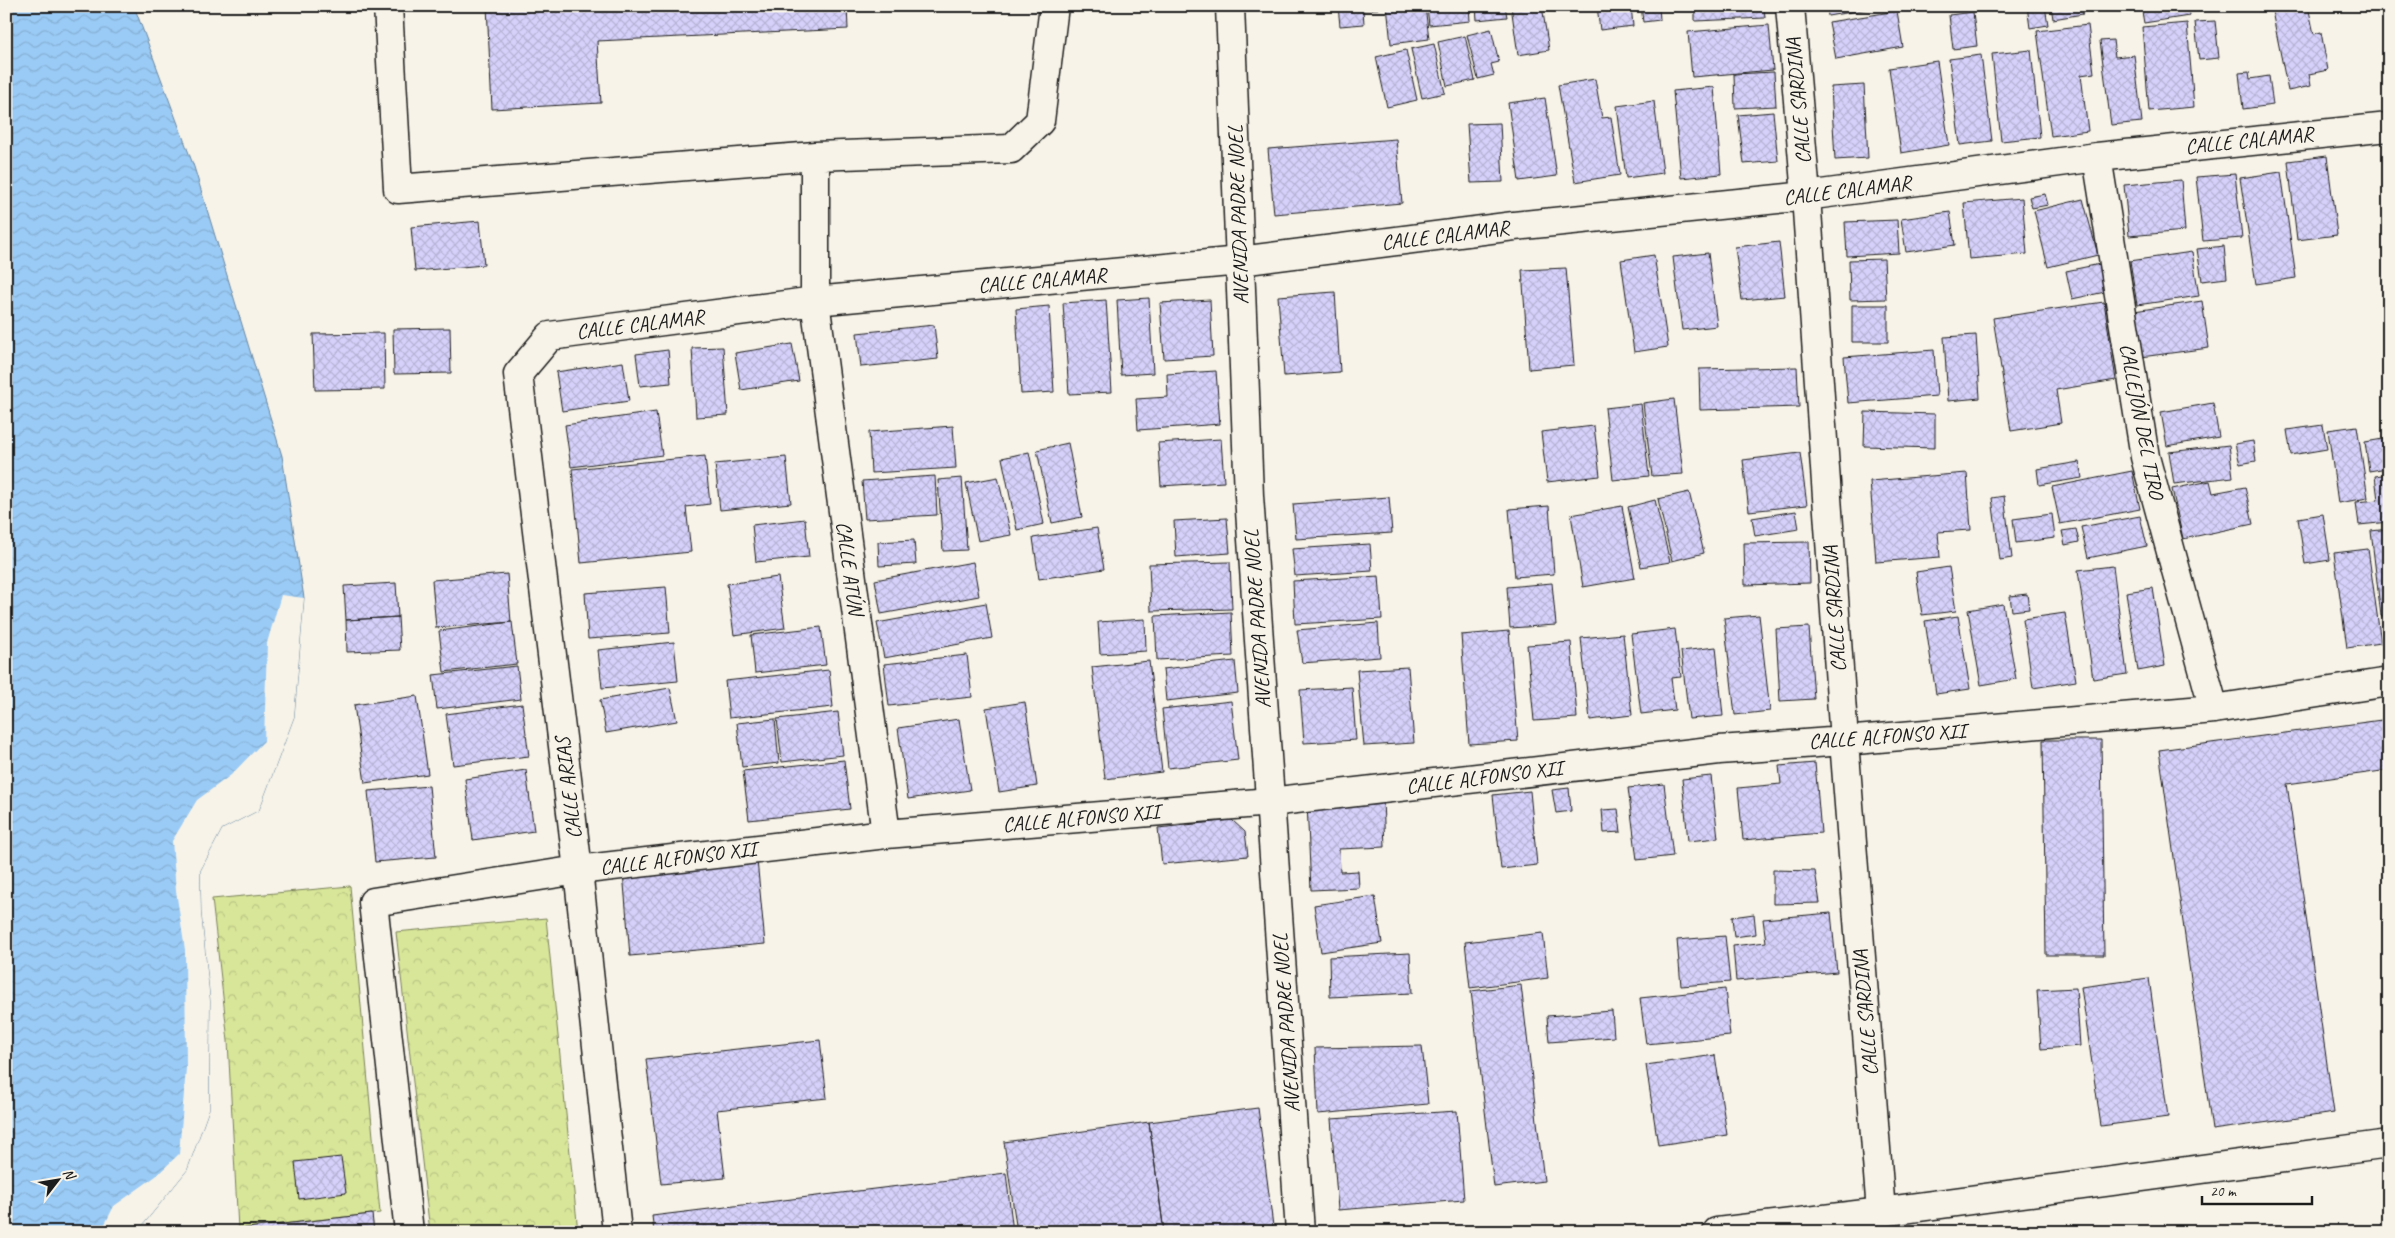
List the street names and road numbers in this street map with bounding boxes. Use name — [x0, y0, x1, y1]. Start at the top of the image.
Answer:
street label: CALLE SARDINA — [1780, 37, 1816, 165]
street label: CALLE CALAMAR — [2184, 120, 2317, 160]
street label: AVENIDA PADRE NOEL — [1222, 125, 1254, 305]
street label: CALLE CALAMAR — [1782, 169, 1915, 211]
street label: CALLE CALAMAR — [1380, 214, 1513, 256]
street label: CALLE CALAMAR — [977, 261, 1110, 299]
street label: CALLE CALAMAR — [575, 303, 708, 345]
street label: CALLEJÓN DEL TIRO — [2114, 341, 2170, 503]
street label: CALLE ATÚN — [831, 520, 870, 620]
street label: AVENIDA PADRE NOEL — [1238, 529, 1276, 709]
street label: CALLE SARDINA — [1817, 545, 1851, 673]
street label: CALLE ALFONSO XII — [1808, 717, 1971, 754]
street label: CALLE ARIAS — [549, 733, 587, 840]
street label: CALLE ALFONSO XII — [1404, 754, 1568, 799]
street label: CALLE ALFONSO XII — [1002, 798, 1165, 838]
street label: CALLE ALFONSO XII — [598, 835, 762, 880]
street label: AVENIDA PADRE NOEL — [1267, 933, 1305, 1113]
street label: CALLE SARDINA — [1847, 949, 1883, 1077]

